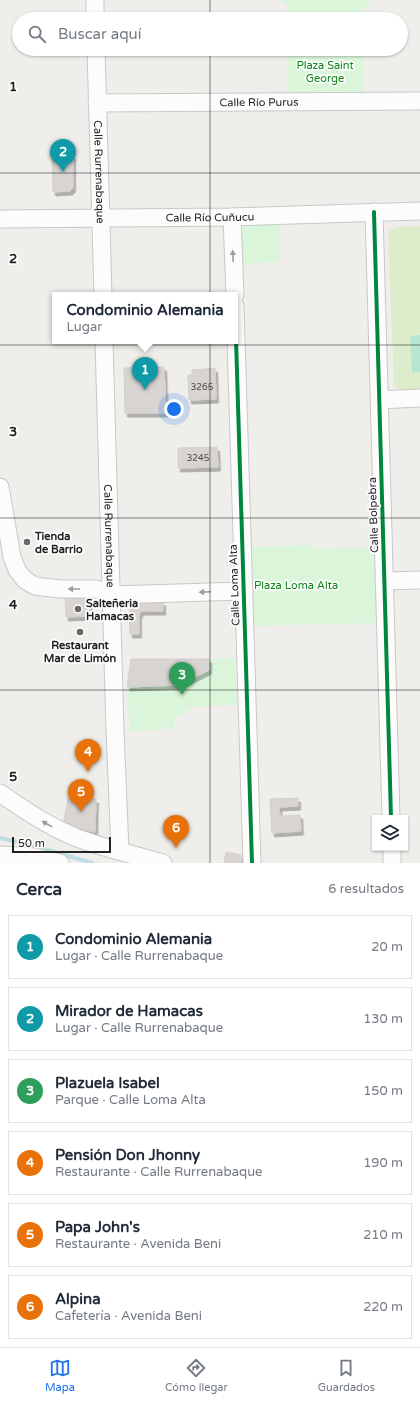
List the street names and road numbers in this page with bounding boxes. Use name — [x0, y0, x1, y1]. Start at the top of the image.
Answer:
street label: Calle Río Purus — [220, 96, 298, 109]
street label: Calle Rurrenabaque — [91, 120, 107, 224]
street label: Calle Río Cuñucu — [166, 210, 255, 225]
street label: Calle Bolpebra — [366, 477, 381, 553]
street label: Calle Rurrenabaque — [101, 484, 117, 588]
street label: Calle Loma Alta — [227, 544, 242, 626]

